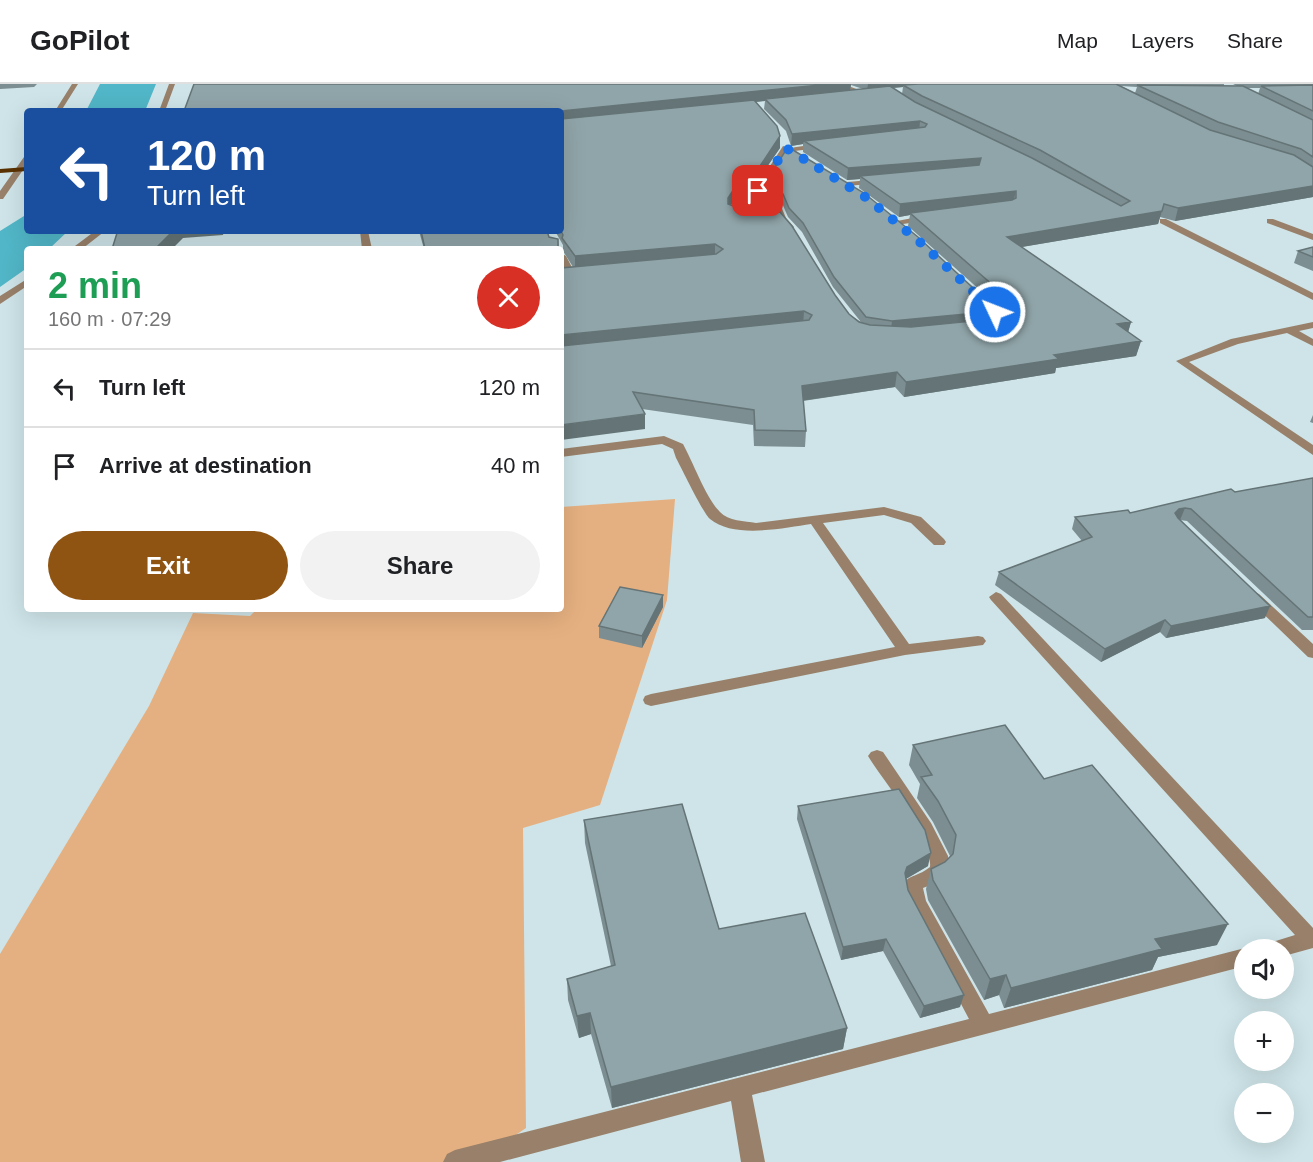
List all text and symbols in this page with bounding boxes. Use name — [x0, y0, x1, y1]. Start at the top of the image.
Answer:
text: GoPilot — [30, 25, 130, 56]
text: Map — [1057, 29, 1098, 52]
text: Layers — [1131, 29, 1194, 52]
text: Share — [1227, 29, 1283, 52]
icon: left — [48, 132, 126, 210]
text: 120 m — [147, 132, 266, 179]
pin — [732, 165, 783, 216]
icon: arrive — [741, 174, 774, 207]
text: Turn left — [147, 181, 245, 211]
text: 2 min — [48, 265, 142, 306]
button: close — [477, 266, 540, 329]
position arrow — [963, 280, 1027, 344]
text: 160 m · 07:29 — [48, 308, 171, 330]
icon: left — [48, 372, 81, 405]
text: Turn left — [99, 375, 185, 400]
text: 120 m — [479, 375, 540, 400]
icon: arrive — [48, 450, 81, 483]
text: Arrive at destination — [99, 453, 312, 478]
text: 40 m — [491, 453, 540, 478]
button: Exit — [48, 531, 288, 600]
button: Share — [300, 531, 540, 600]
map controls — [1234, 939, 1294, 1143]
button: sound — [1234, 939, 1294, 999]
button: + — [1234, 1011, 1294, 1071]
button: − — [1234, 1083, 1294, 1143]

